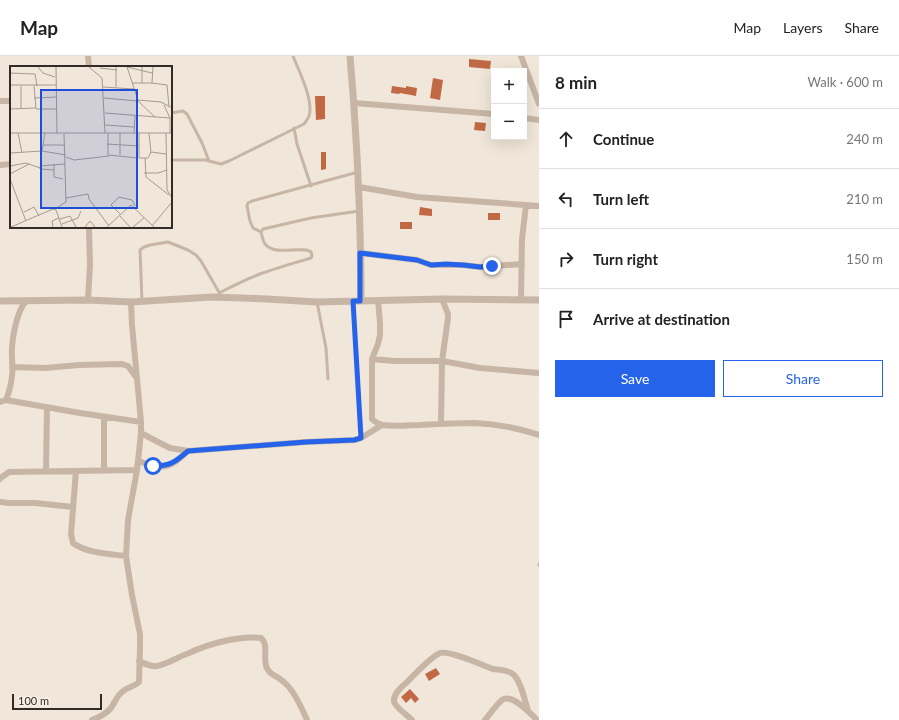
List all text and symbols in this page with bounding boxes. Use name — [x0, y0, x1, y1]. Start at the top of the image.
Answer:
text: Map — [20, 16, 58, 39]
text: Map — [733, 19, 761, 36]
text: Layers — [783, 19, 823, 36]
text: Share — [845, 19, 879, 36]
inset map — [10, 66, 172, 228]
map controls — [491, 68, 527, 140]
button: + — [491, 68, 527, 104]
text: 8 min — [555, 72, 597, 93]
text: Walk · 600 m — [807, 74, 883, 90]
button: − — [491, 104, 527, 140]
icon: ahead — [555, 128, 577, 150]
text: Continue — [593, 130, 654, 148]
text: 240 m — [846, 131, 883, 147]
icon: left — [555, 188, 577, 210]
text: Turn left — [593, 190, 649, 208]
text: 210 m — [846, 191, 883, 207]
icon: right — [555, 248, 577, 270]
text: Turn right — [593, 250, 658, 268]
text: 150 m — [846, 251, 883, 267]
route end — [483, 257, 501, 275]
icon: arrive — [555, 308, 577, 330]
text: Arrive at destination — [593, 310, 730, 328]
button: Save — [555, 360, 715, 397]
button: Share — [723, 360, 883, 397]
route start — [144, 457, 162, 475]
scale bar — [12, 692, 102, 711]
text: 100 m — [18, 694, 49, 707]

